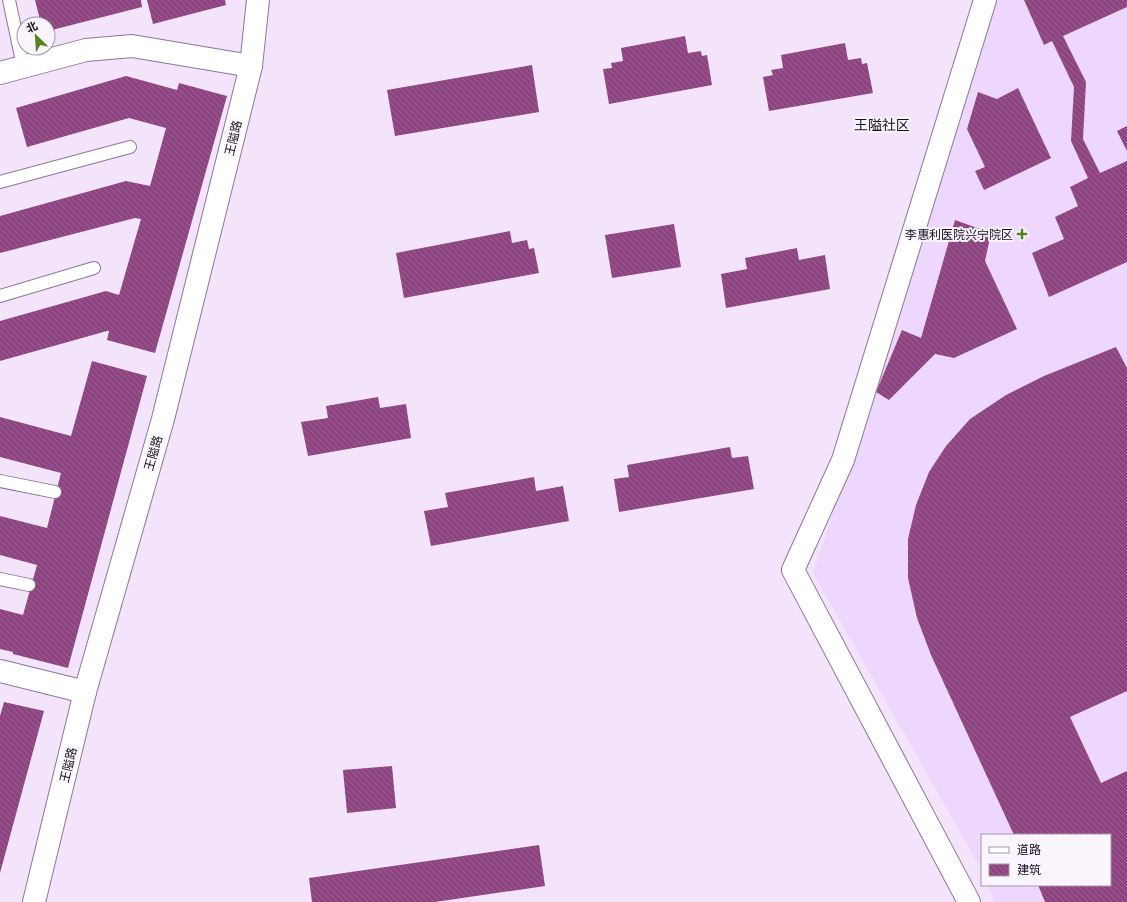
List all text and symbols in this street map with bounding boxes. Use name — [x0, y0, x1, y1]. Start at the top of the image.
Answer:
north arrow — [16, 16, 56, 56]
text: 北 — [24, 18, 40, 36]
district label: 王隘社区 — [854, 116, 910, 134]
street label: 王隘路 — [221, 119, 245, 157]
place label: 李惠利医院兴宁院区 — [905, 227, 1013, 242]
marker: 李惠利医院兴宁院区 — [1016, 228, 1028, 240]
street label: 王隘路 — [141, 434, 165, 472]
street label: 王隘路 — [56, 746, 80, 784]
legend — [981, 834, 1111, 886]
text: 道路 — [1017, 842, 1041, 857]
text: 建筑 — [1017, 862, 1041, 877]

